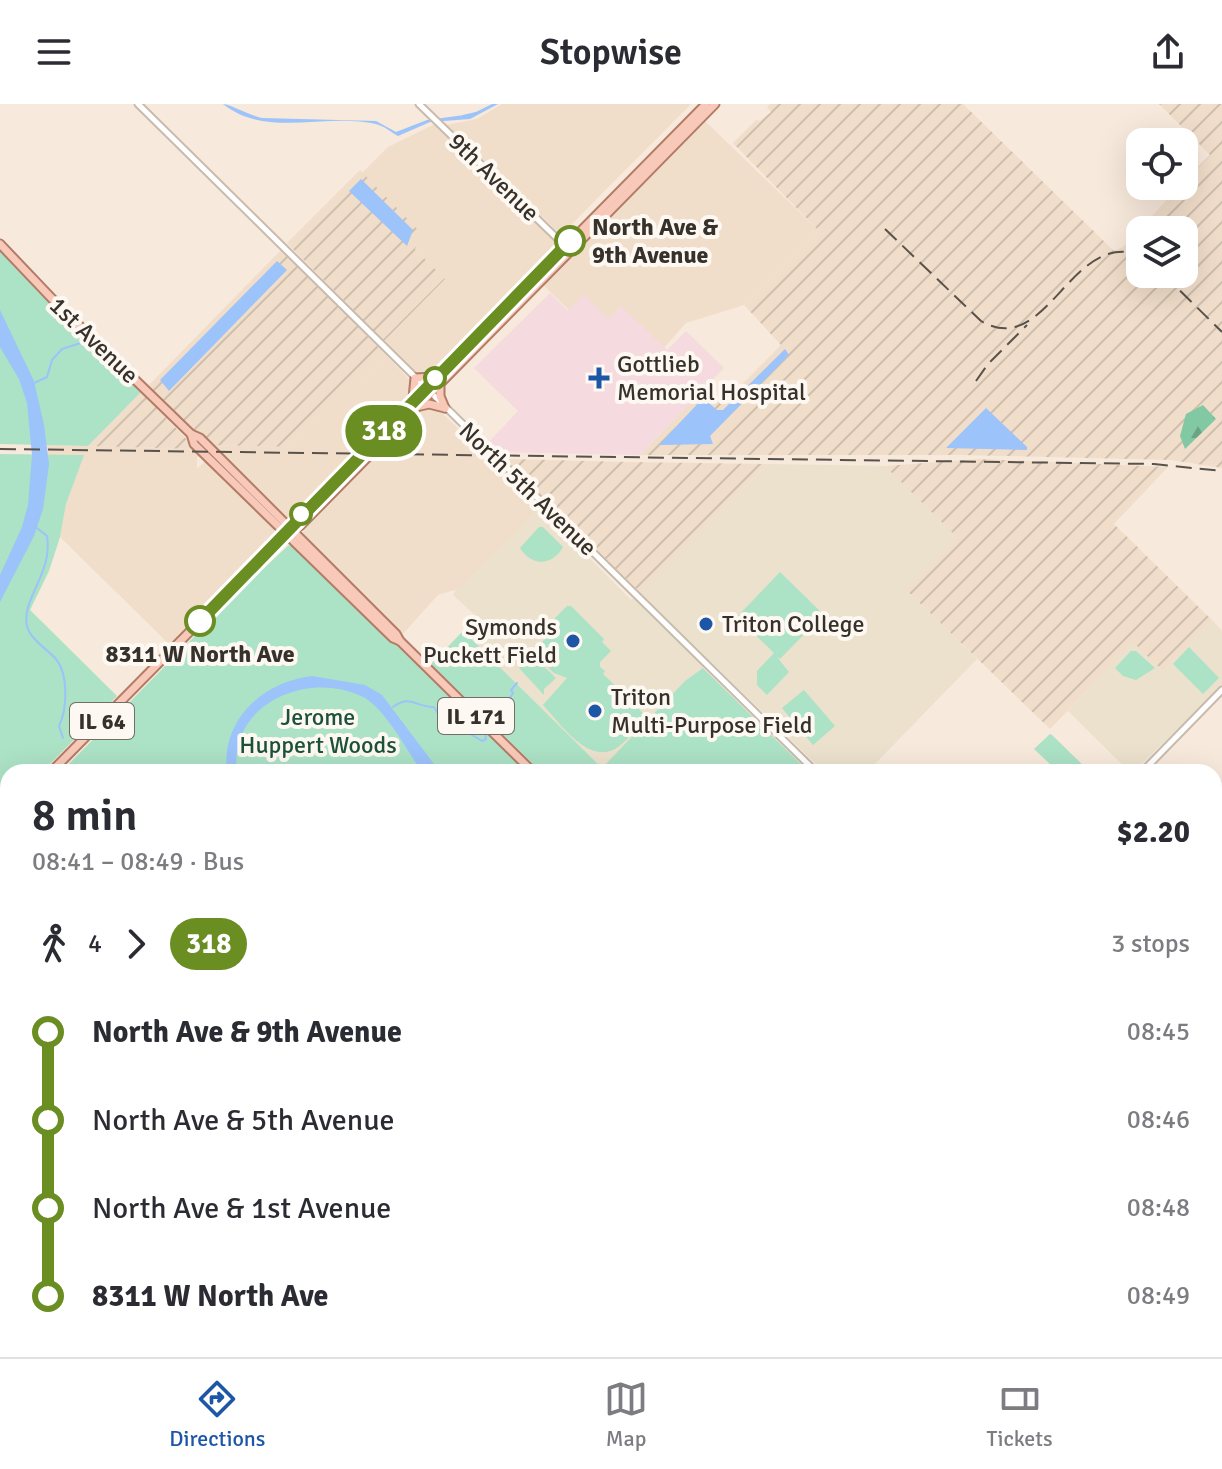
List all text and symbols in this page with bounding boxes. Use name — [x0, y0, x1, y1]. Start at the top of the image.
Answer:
icon: menu — [32, 30, 76, 74]
text: Stopwise — [540, 30, 682, 75]
icon: share — [1146, 30, 1190, 74]
street label: 9th Avenue — [442, 126, 546, 228]
map controls — [1126, 128, 1198, 288]
button: locate — [1126, 128, 1198, 200]
place label: North Ave & 9th Avenue — [592, 212, 718, 270]
button: layers — [1126, 216, 1198, 288]
marker: North Ave & 9th Avenue — [555, 226, 585, 256]
street label: 1st Avenue — [43, 290, 145, 390]
place label: Gottlieb Memorial Hospital — [617, 349, 806, 407]
unlabelled marker — [424, 367, 446, 389]
marker: Gottlieb Memorial Hospital — [588, 367, 610, 389]
line badge: 318 — [338, 405, 430, 457]
text: 318 — [361, 414, 407, 448]
street label: North 5th Avenue — [453, 416, 603, 562]
unlabelled marker — [290, 503, 312, 525]
marker: 8311 W North Ave — [185, 606, 215, 636]
place label: Triton College — [722, 609, 864, 639]
place label: Symonds Puckett Field — [423, 612, 557, 670]
marker: Triton College — [697, 615, 715, 633]
marker: Symonds Puckett Field — [564, 632, 582, 650]
place label: 8311 W North Ave — [105, 639, 295, 669]
place label: Triton Multi-Purpose Field — [611, 682, 813, 740]
road number: IL 171 — [438, 698, 514, 734]
park label: Jerome Huppert Woods — [239, 702, 397, 760]
marker: Triton Multi-Purpose Field — [586, 702, 604, 720]
road number: IL 64 — [70, 703, 134, 739]
text: 8 min — [32, 789, 137, 843]
text: $2.20 — [1117, 814, 1190, 851]
text: 08:41 – 08:49 · Bus — [32, 846, 244, 878]
icon: walk — [32, 922, 76, 966]
icon: forward — [114, 922, 158, 966]
text: 318 — [186, 927, 231, 961]
text: 4 — [88, 928, 102, 960]
text: 3 stops — [1111, 928, 1190, 960]
text: North Ave & 9th Avenue — [92, 1014, 402, 1051]
text: 08:45 — [1127, 1016, 1190, 1048]
text: North Ave & 5th Avenue — [92, 1102, 395, 1139]
text: 08:46 — [1127, 1104, 1190, 1136]
text: North Ave & 1st Avenue — [92, 1190, 391, 1227]
text: 08:48 — [1127, 1192, 1190, 1224]
text: 8311 W North Ave — [92, 1278, 328, 1315]
text: 08:49 — [1127, 1280, 1190, 1312]
tab: Directions — [169, 1377, 265, 1452]
tab: Map — [604, 1377, 648, 1452]
tab: Tickets — [987, 1377, 1053, 1452]

